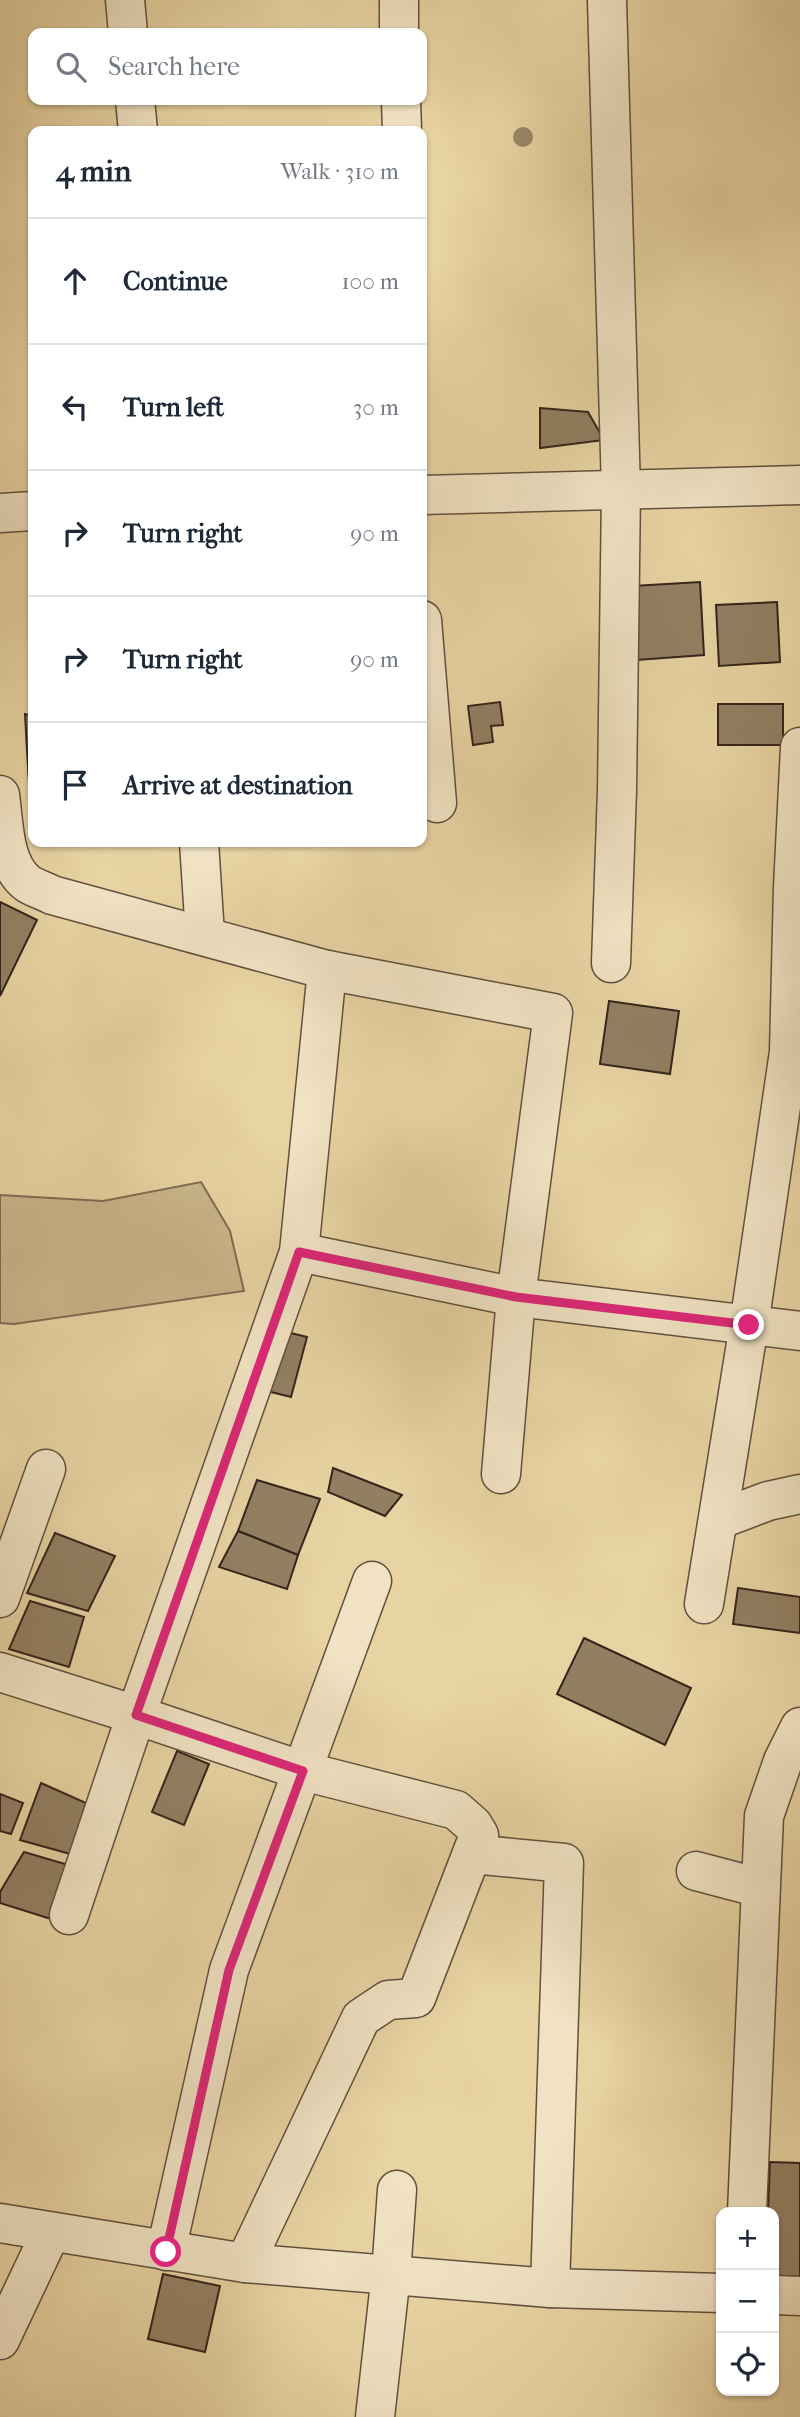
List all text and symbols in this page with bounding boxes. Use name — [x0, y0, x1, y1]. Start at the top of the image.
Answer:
search box — [28, 28, 427, 105]
icon: search — [52, 48, 90, 86]
text: Search here — [108, 51, 240, 82]
text: 4 min — [56, 154, 131, 189]
text: Walk · 310 m — [280, 158, 399, 185]
icon: ahead — [56, 262, 94, 300]
text: Continue — [123, 266, 228, 297]
text: 100 m — [341, 268, 399, 295]
icon: left — [56, 388, 94, 426]
text: Turn left — [123, 392, 224, 423]
text: 30 m — [353, 394, 399, 421]
icon: right — [56, 514, 94, 552]
text: Turn right — [123, 518, 243, 549]
text: 90 m — [350, 520, 399, 547]
icon: right — [56, 640, 94, 678]
text: Turn right — [123, 644, 243, 675]
text: 90 m — [350, 646, 399, 673]
icon: arrive — [56, 766, 94, 804]
text: Arrive at destination — [123, 770, 353, 801]
route end — [733, 1309, 764, 1340]
map controls — [716, 2207, 779, 2396]
button: + — [716, 2207, 779, 2270]
route start — [150, 2236, 181, 2267]
button: − — [716, 2270, 779, 2333]
button: locate — [716, 2333, 779, 2396]

